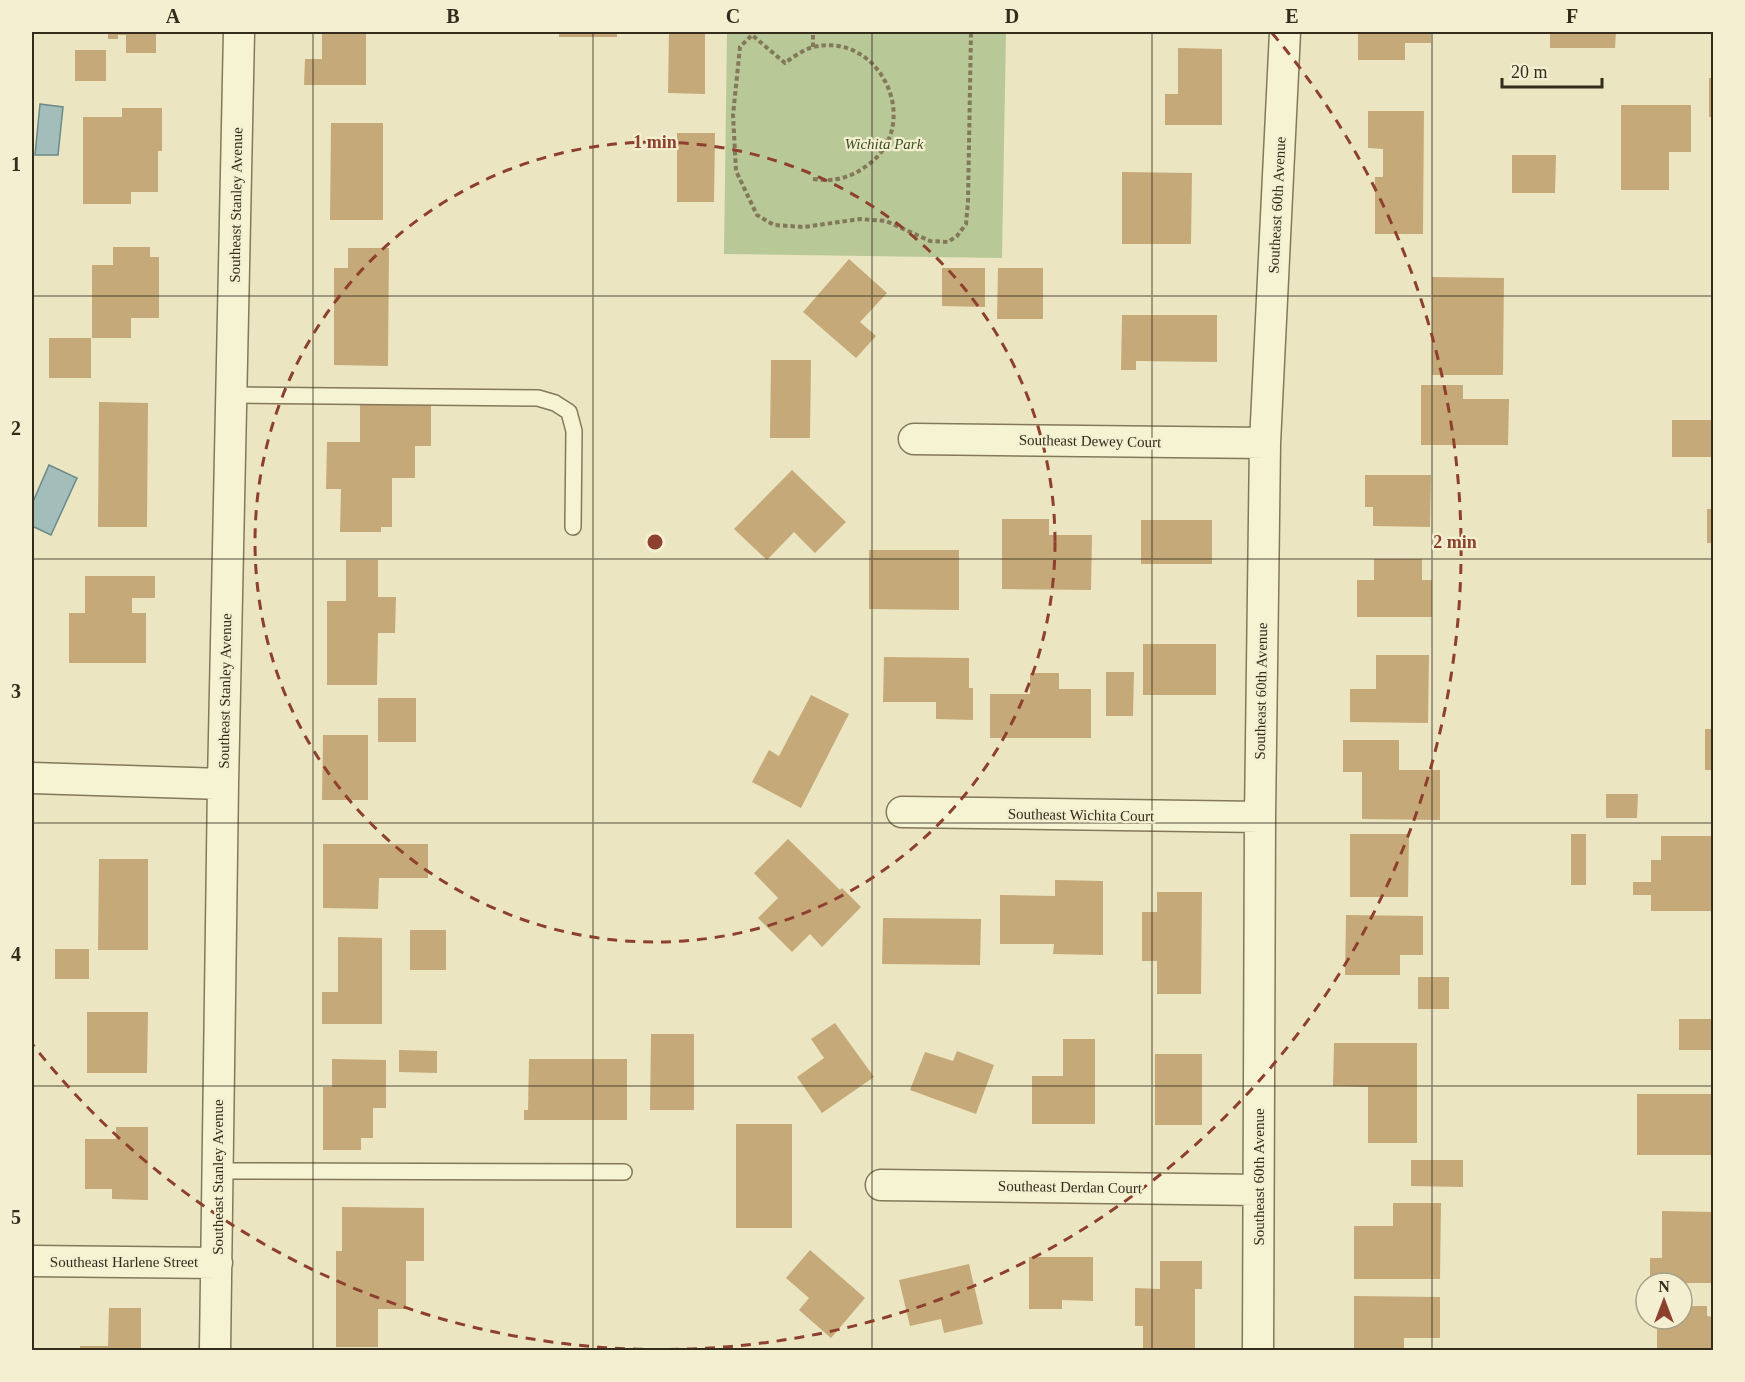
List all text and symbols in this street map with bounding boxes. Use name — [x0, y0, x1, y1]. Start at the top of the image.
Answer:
text: A — [166, 5, 181, 27]
text: B — [446, 5, 460, 27]
text: C — [726, 5, 740, 27]
text: D — [1005, 5, 1019, 27]
text: E — [1285, 5, 1299, 27]
text: F — [1566, 5, 1578, 27]
scale bar — [1502, 51, 1602, 89]
text: 20 m — [1511, 62, 1548, 82]
street label: Southeast Stanley Avenue — [227, 127, 245, 283]
text: 1 min — [633, 132, 677, 152]
park label: Wichita Park — [845, 136, 924, 152]
street label: Southeast 60th Avenue — [1265, 136, 1289, 274]
text: 1 — [11, 153, 21, 175]
text: 2 — [11, 417, 21, 439]
street label: Southeast Dewey Court — [1019, 432, 1162, 450]
centre of rings — [645, 532, 665, 552]
text: 2 min — [1433, 532, 1477, 552]
street label: Southeast Stanley Avenue — [216, 613, 234, 769]
street label: Southeast 60th Avenue — [1252, 622, 1270, 760]
text: 3 — [11, 680, 21, 702]
street label: Southeast Wichita Court — [1008, 806, 1155, 824]
text: 4 — [11, 943, 21, 965]
street label: Southeast Stanley Avenue — [210, 1099, 226, 1255]
street label: Southeast 60th Avenue — [1251, 1108, 1267, 1246]
street label: Southeast Derdan Court — [998, 1178, 1143, 1196]
text: 5 — [11, 1206, 21, 1228]
street label: Southeast Harlene Street — [50, 1254, 199, 1270]
north arrow — [1634, 1271, 1694, 1331]
text: N — [1658, 1278, 1670, 1295]

